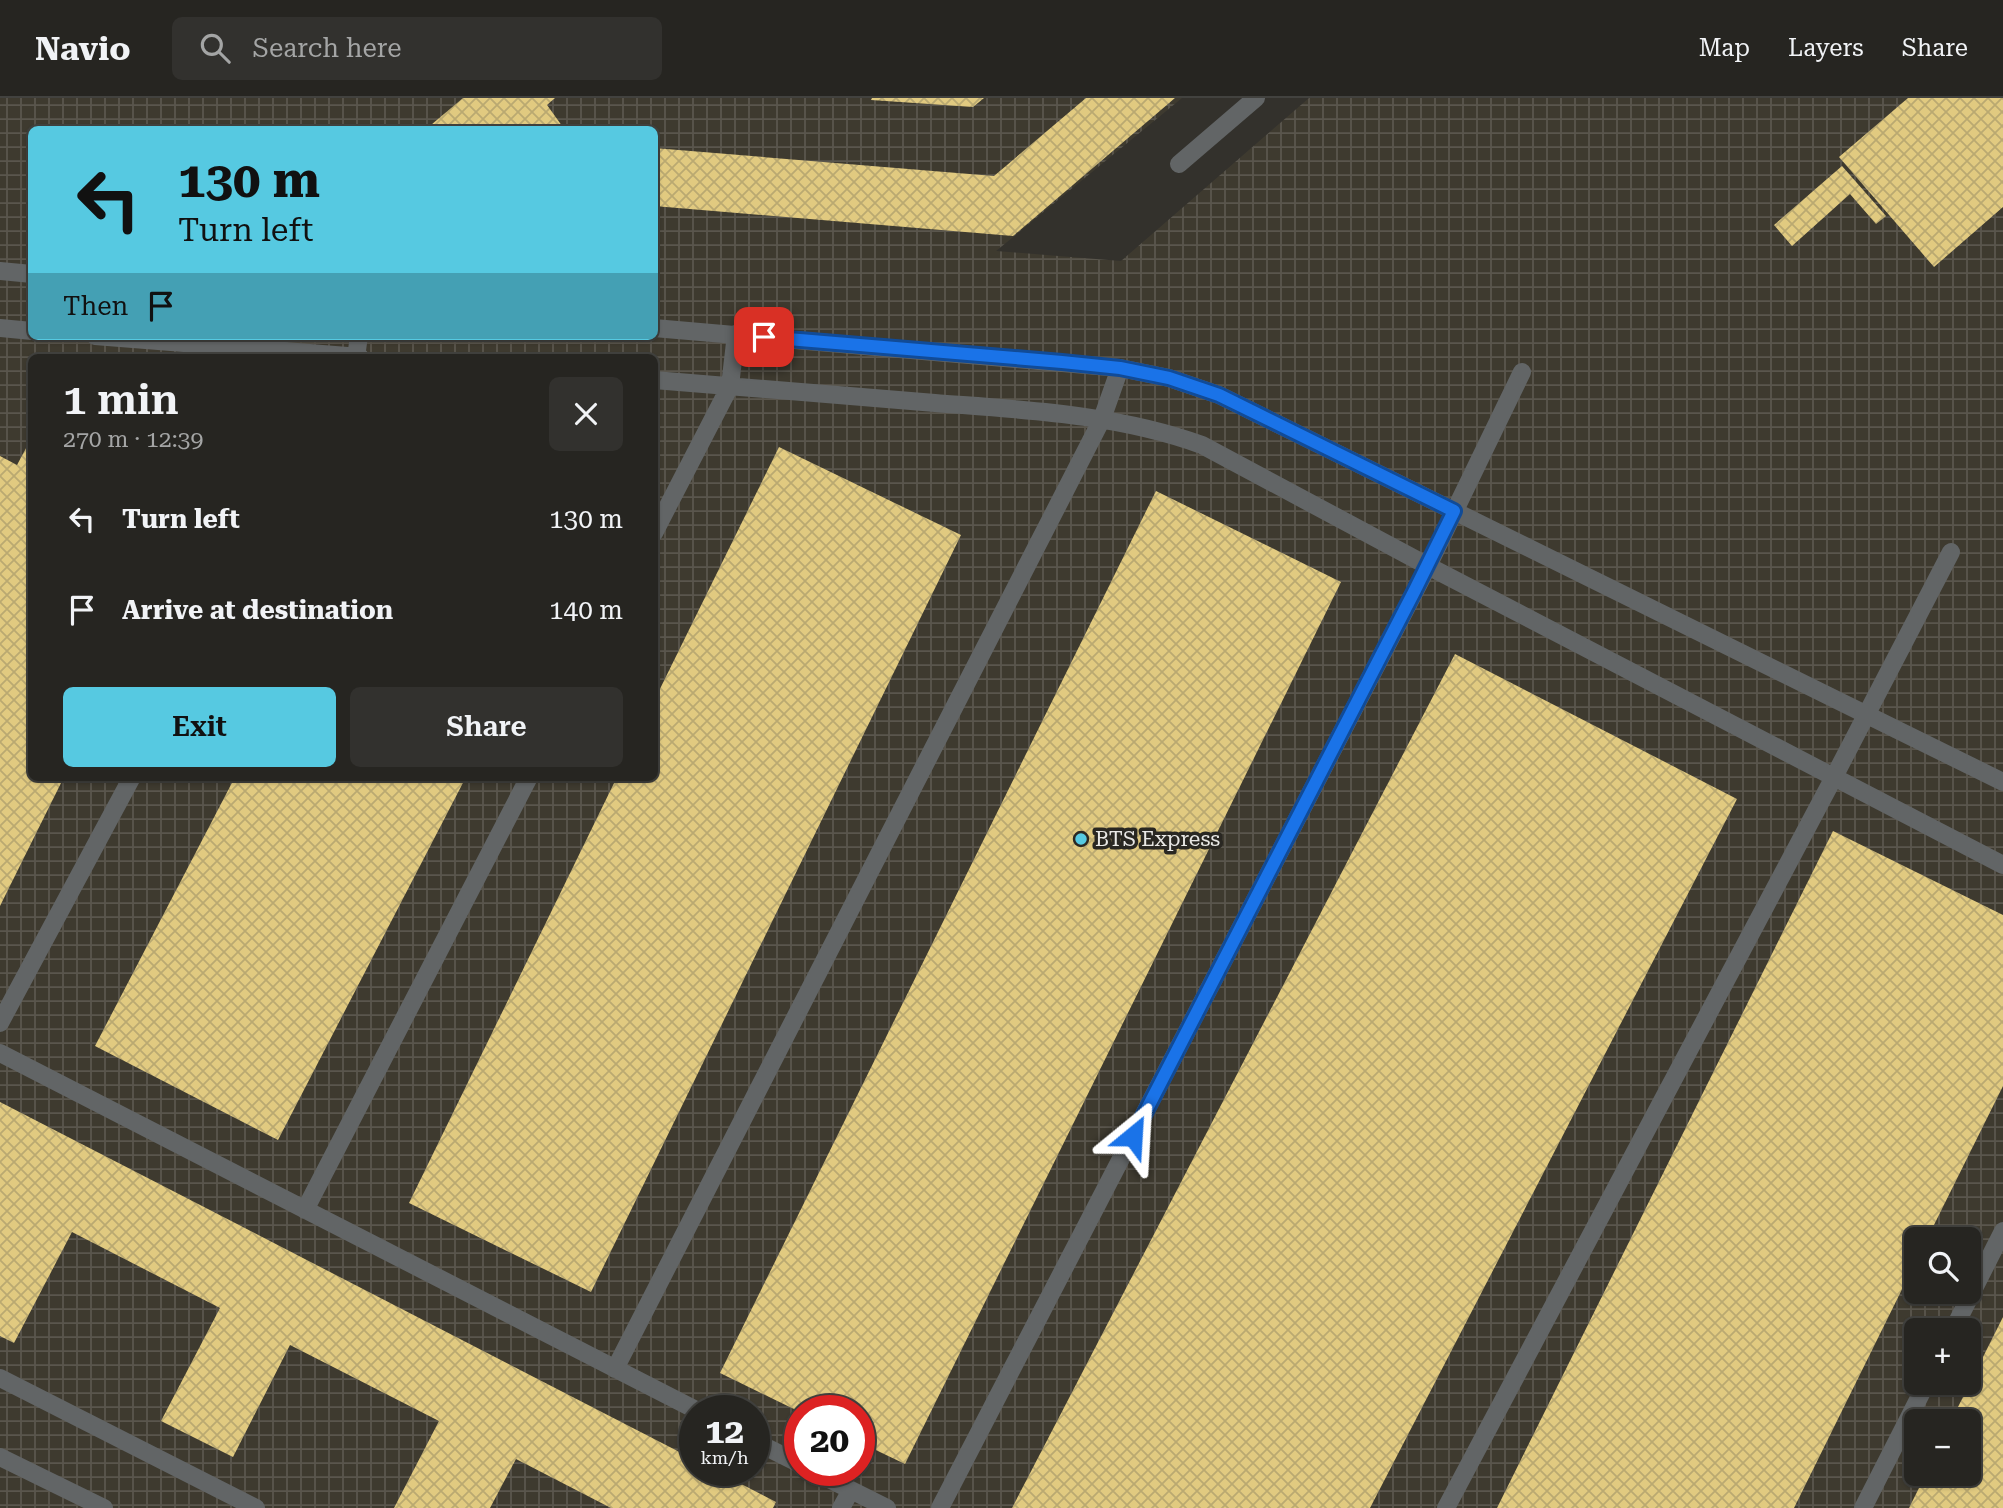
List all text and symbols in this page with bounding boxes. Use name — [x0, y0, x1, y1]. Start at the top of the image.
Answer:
search box — [172, 17, 662, 80]
text: Navio — [35, 29, 130, 68]
icon: search — [196, 29, 234, 67]
text: Search here — [252, 33, 401, 63]
text: Map — [1699, 34, 1750, 62]
text: Layers — [1788, 34, 1864, 62]
text: Share — [1902, 34, 1968, 62]
text: 130 m — [178, 152, 320, 209]
icon: left — [63, 154, 154, 245]
text: Turn left — [178, 211, 313, 249]
icon: arrive — [142, 287, 180, 325]
text: Then — [63, 291, 128, 321]
pin — [734, 307, 794, 367]
icon: arrive — [745, 318, 783, 356]
text: 1 min — [63, 375, 179, 424]
button: close — [549, 377, 623, 451]
text: 270 m · 12:39 — [63, 426, 203, 453]
icon: left — [63, 500, 101, 538]
text: Turn left — [122, 504, 240, 534]
text: 130 m — [549, 504, 623, 534]
icon: arrive — [63, 591, 101, 629]
text: Arrive at destination — [122, 595, 393, 625]
text: 140 m — [549, 595, 623, 625]
button: Exit — [63, 687, 336, 767]
button: Share — [350, 687, 623, 767]
place label: BTS Express — [1095, 827, 1220, 851]
marker: BTS Express — [1073, 831, 1089, 847]
position arrow — [1096, 1099, 1170, 1173]
map controls — [1904, 1227, 1981, 1486]
button: search — [1904, 1227, 1981, 1304]
button: + — [1904, 1318, 1981, 1395]
speed limit sign: 20 — [784, 1395, 875, 1486]
button: − — [1904, 1409, 1981, 1486]
text: 12 — [705, 1411, 744, 1452]
text: km/h — [700, 1447, 749, 1468]

